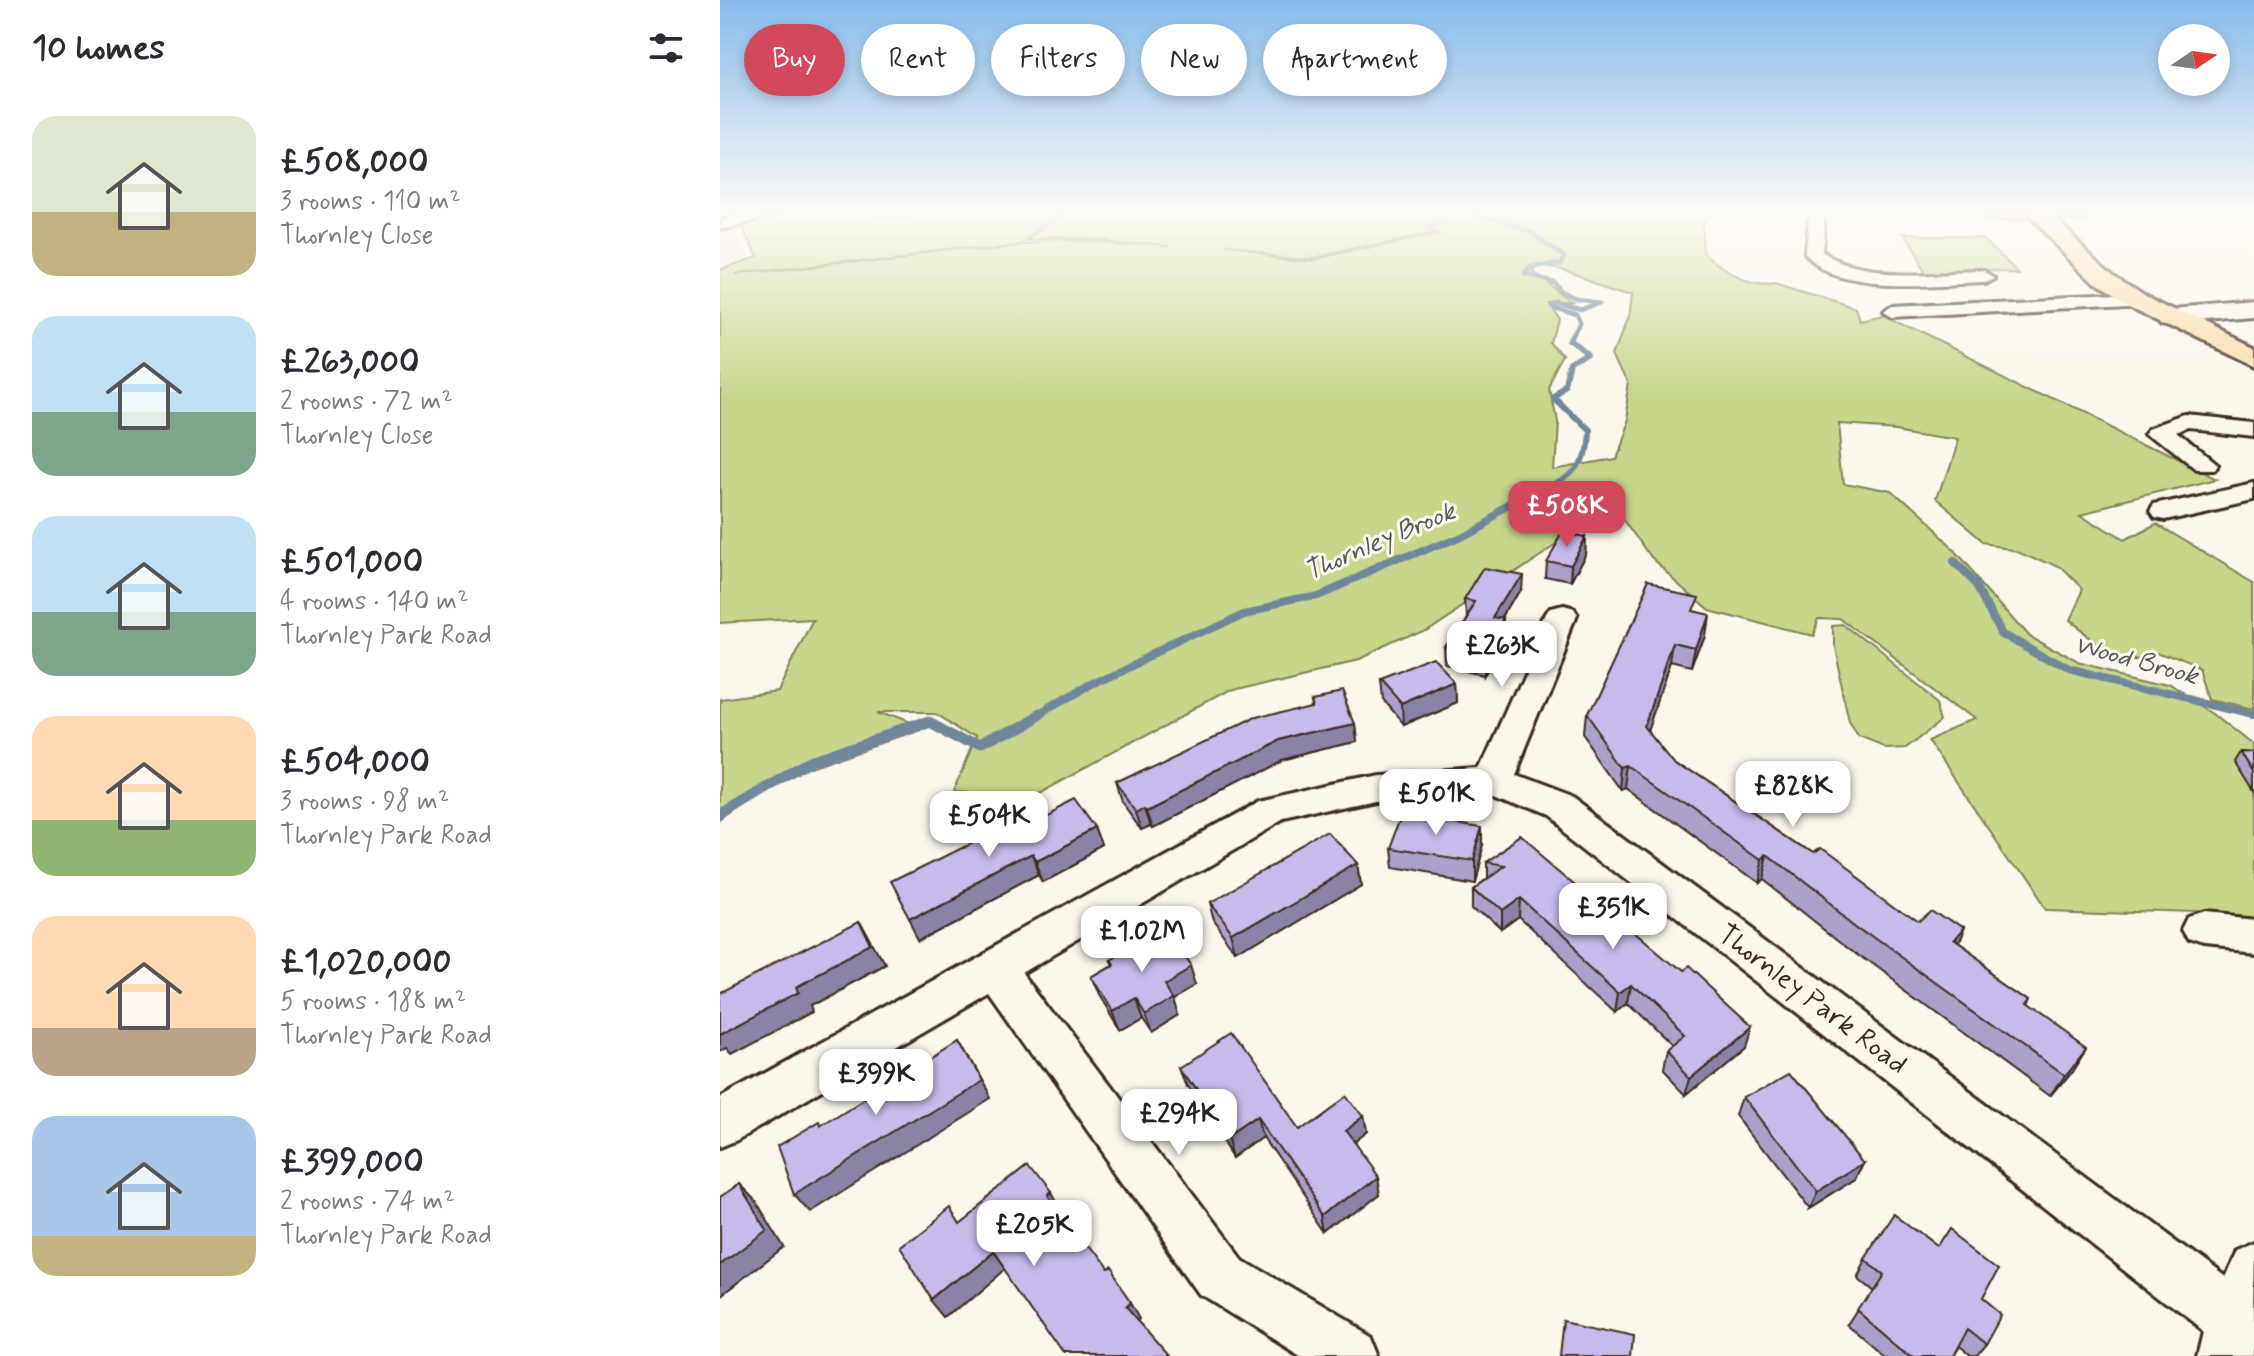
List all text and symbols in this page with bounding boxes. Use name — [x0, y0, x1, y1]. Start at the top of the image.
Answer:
chip: Buy — [744, 24, 845, 96]
chip: Rent — [861, 24, 975, 96]
chip: Filters — [991, 24, 1125, 96]
chip: New — [1141, 24, 1247, 96]
chip: Apartment — [1263, 24, 1447, 96]
north arrow — [2158, 24, 2230, 96]
map controls — [2158, 24, 2230, 96]
text: 10 homes — [32, 26, 165, 71]
icon: filters — [644, 26, 688, 70]
text: £508,000 — [280, 140, 428, 185]
icon: home — [96, 148, 192, 244]
text: 3 rooms · 110 m² — [280, 185, 461, 219]
text: Thornley Close — [280, 219, 434, 253]
text: £263,000 — [280, 340, 419, 385]
icon: home — [96, 348, 192, 444]
text: 2 rooms · 72 m² — [280, 385, 453, 419]
text: Thornley Close — [280, 419, 434, 453]
pin: £508K — [1511, 481, 1623, 549]
text: £508K — [1526, 490, 1608, 524]
water label: Thornley Brook — [1299, 494, 1462, 589]
text: £501,000 — [280, 540, 423, 585]
icon: home — [96, 548, 192, 644]
text: 4 rooms · 140 m² — [280, 585, 469, 619]
text: Thornley Park Road — [280, 619, 492, 653]
pin: £263K — [1446, 621, 1558, 689]
water label: Wood Brook — [2070, 628, 2203, 694]
text: £263K — [1465, 630, 1539, 664]
text: £504,000 — [280, 740, 430, 785]
icon: home — [96, 748, 192, 844]
pin: £828K — [1737, 761, 1849, 829]
pin: £501K — [1380, 769, 1492, 837]
text: £828K — [1753, 770, 1833, 804]
text: £501K — [1397, 778, 1475, 812]
text: 3 rooms · 98 m² — [280, 785, 449, 819]
pin: £504K — [933, 791, 1045, 859]
text: £504K — [948, 800, 1030, 834]
text: Thornley Park Road — [280, 819, 492, 853]
pin: £351K — [1557, 883, 1669, 951]
text: £351K — [1577, 892, 1649, 926]
pin: £1.02M — [1077, 906, 1207, 974]
text: £1.02M — [1099, 915, 1185, 949]
street label: Thornley Park Road — [1710, 917, 1914, 1083]
text: £1,020,000 — [280, 940, 451, 985]
icon: home — [96, 948, 192, 1044]
text: 5 rooms · 188 m² — [280, 985, 466, 1019]
text: Thornley Park Road — [280, 1019, 492, 1053]
pin: £399K — [820, 1049, 932, 1117]
text: £399K — [837, 1058, 915, 1092]
pin: £294K — [1123, 1089, 1235, 1157]
text: £294K — [1139, 1098, 1219, 1132]
text: £399,000 — [280, 1140, 424, 1185]
icon: home — [96, 1148, 192, 1244]
text: 2 rooms · 74 m² — [280, 1185, 455, 1219]
pin: £205K — [978, 1200, 1090, 1268]
text: £205K — [995, 1209, 1073, 1243]
text: Thornley Park Road — [280, 1219, 492, 1253]

